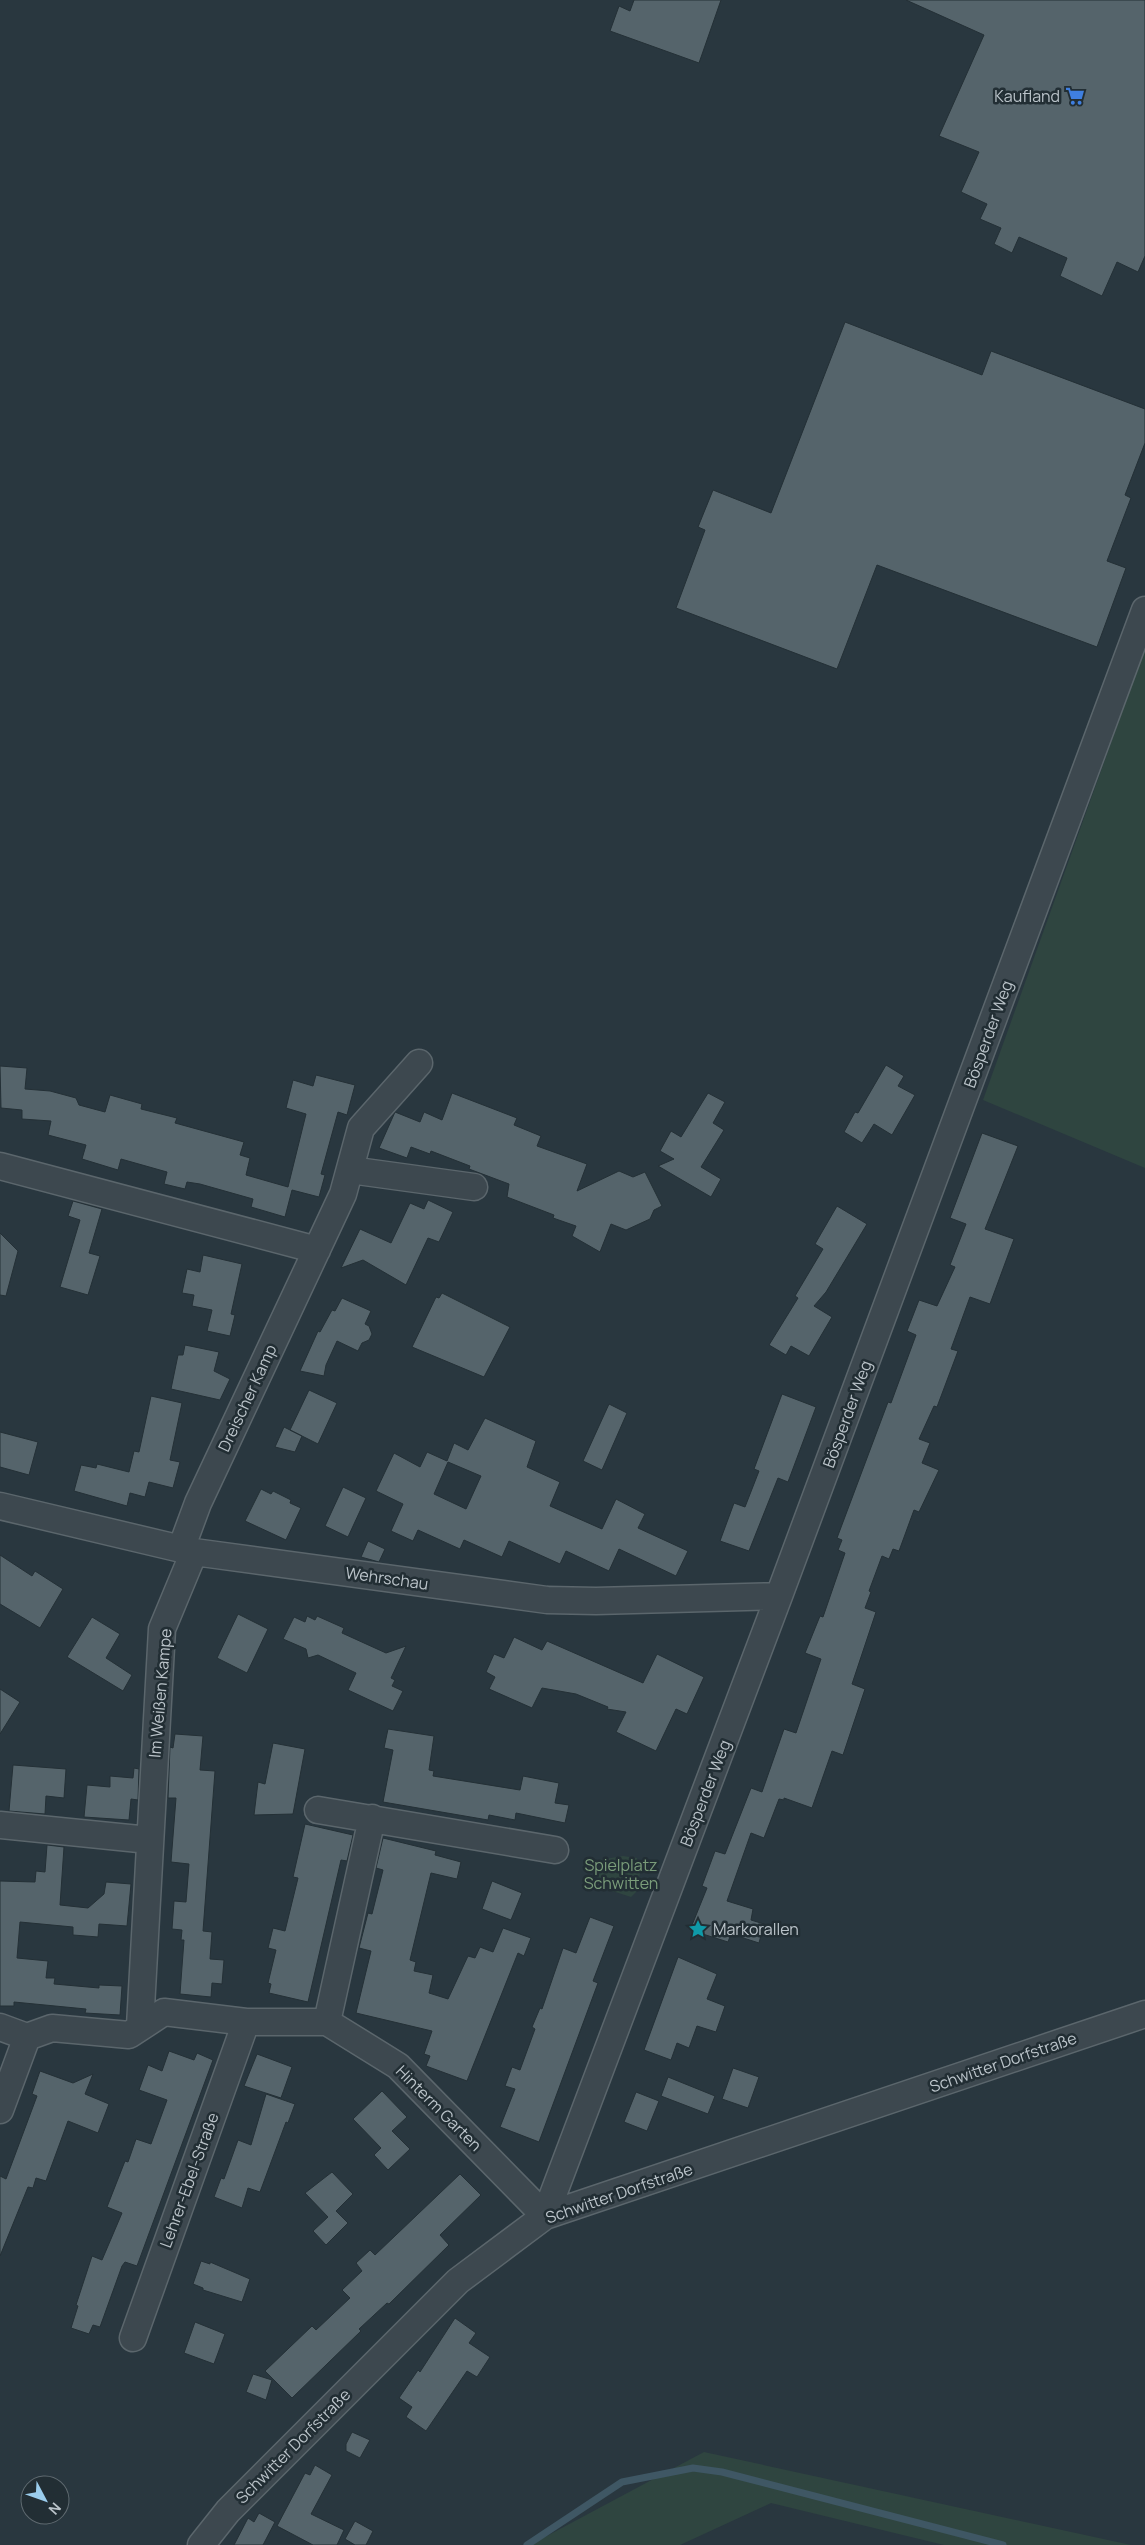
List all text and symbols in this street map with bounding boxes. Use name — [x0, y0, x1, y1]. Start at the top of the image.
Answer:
place label: Kaufland — [994, 85, 1060, 107]
supermarket icon: Kaufland — [1064, 85, 1086, 107]
street label: Bösperder Weg — [958, 977, 1018, 1091]
street label: Dreischer Kamp — [213, 1341, 281, 1455]
street label: Bösperder Weg — [817, 1357, 877, 1471]
street label: Wehrschau — [344, 1561, 430, 1595]
street label: Im Weißen Kampe — [143, 1627, 177, 1759]
street label: Bösperder Weg — [675, 1736, 735, 1850]
park label: Spielplatz Schwitten — [584, 1854, 658, 1894]
place icon: Markorallen — [687, 1918, 709, 1940]
place label: Markorallen — [713, 1918, 799, 1940]
street label: Schwitter Dorfstraße — [927, 2027, 1079, 2097]
street label: Hinterm Garten — [391, 2060, 487, 2156]
street label: Lehrer-Ebel-Straße — [154, 2109, 224, 2251]
street label: Schwitter Dorfstraße — [543, 2158, 695, 2228]
street label: Schwitter Dorfstraße — [231, 2384, 355, 2508]
north arrow — [20, 2475, 70, 2525]
text: N — [45, 2499, 66, 2519]

